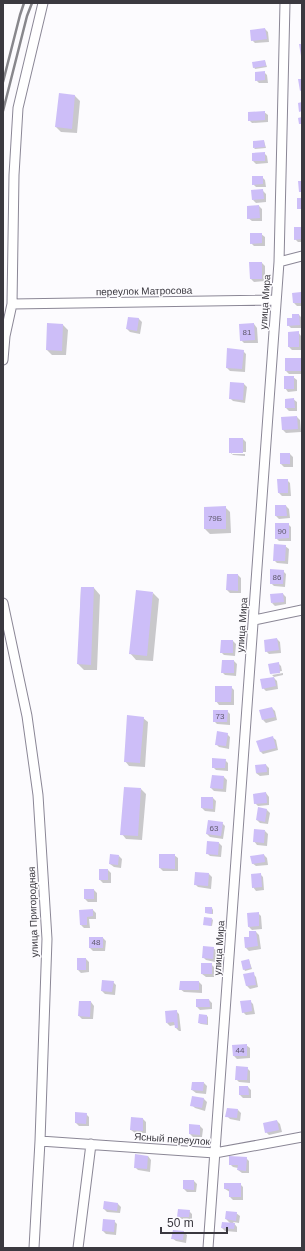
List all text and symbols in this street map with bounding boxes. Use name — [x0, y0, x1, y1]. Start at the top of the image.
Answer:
street label: улица Мира — [258, 274, 272, 330]
street label: переулок Матросова — [96, 285, 193, 297]
house number: 81 — [243, 328, 252, 337]
house number: 79Б — [208, 514, 222, 523]
house number: 90 — [278, 527, 287, 536]
house number: 86 — [273, 573, 282, 582]
street label: улица Мира — [235, 597, 249, 653]
house number: 73 — [216, 712, 225, 721]
house number: 63 — [210, 824, 219, 833]
street label: улица Пригородная — [26, 866, 40, 958]
street label: улица Мира — [212, 920, 226, 976]
house number: 48 — [92, 938, 101, 947]
house number: 44 — [236, 1046, 245, 1055]
street label: Ясный переулок — [134, 1131, 211, 1147]
scale bar — [161, 1209, 227, 1235]
text: 50 m — [167, 1216, 194, 1230]

